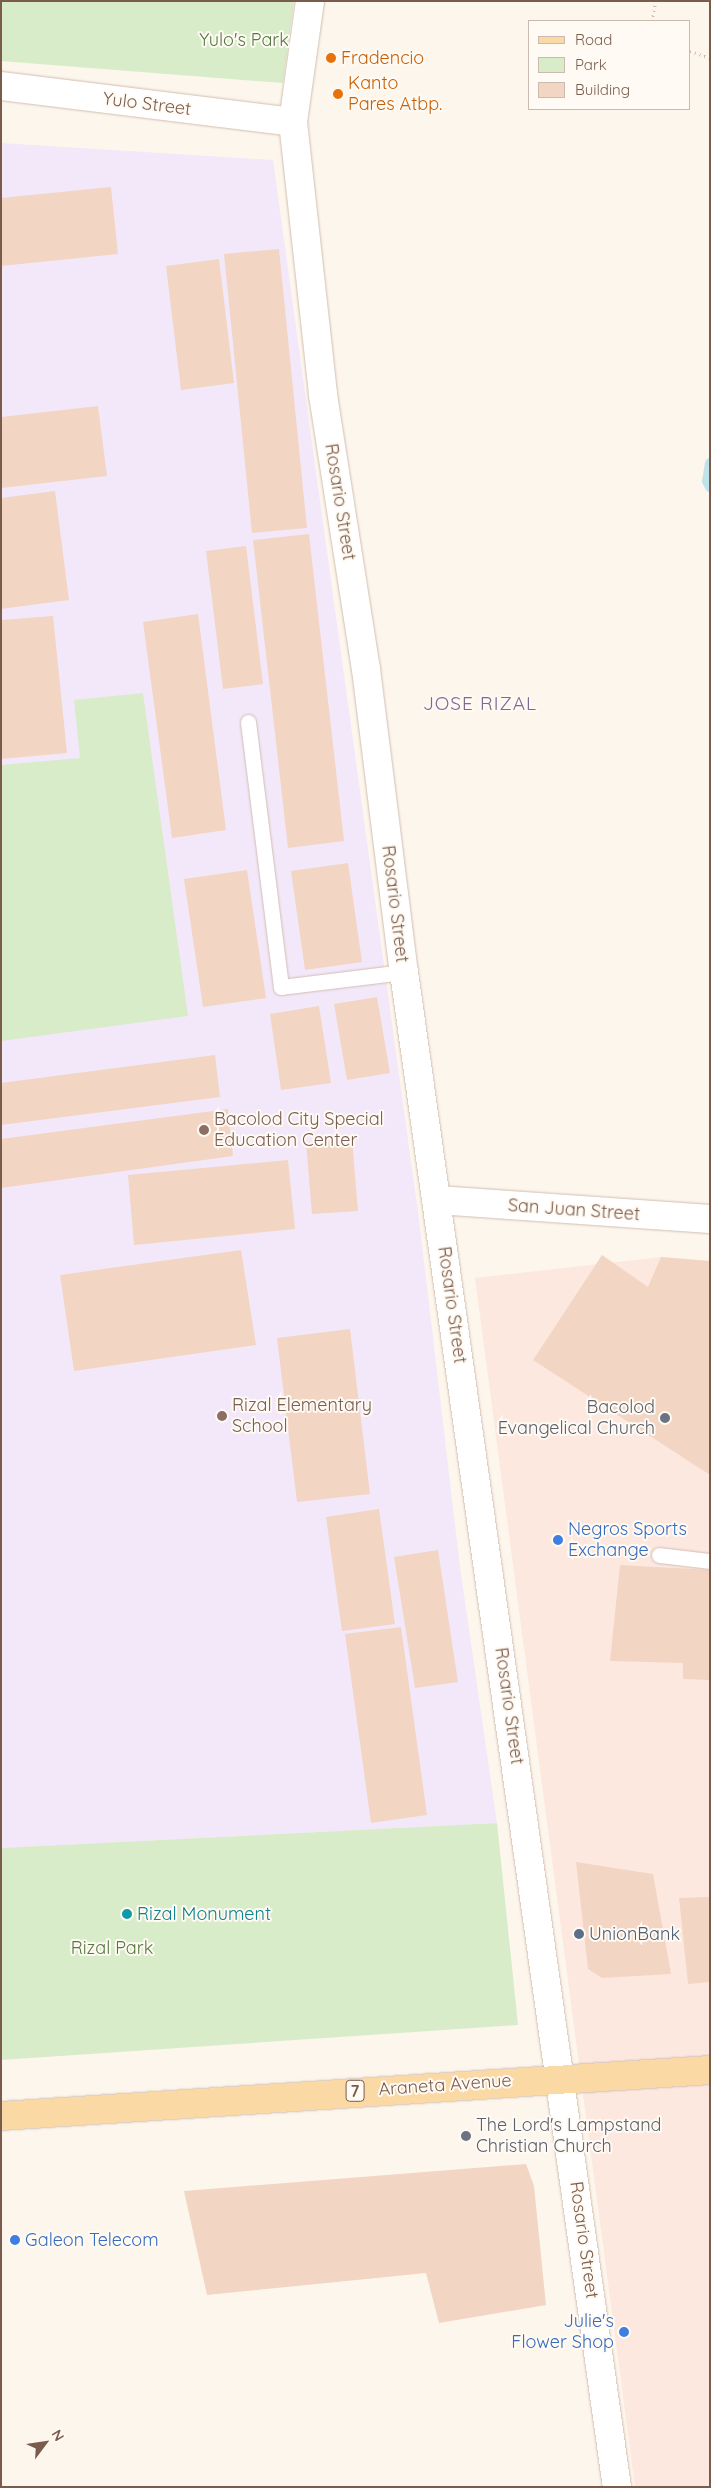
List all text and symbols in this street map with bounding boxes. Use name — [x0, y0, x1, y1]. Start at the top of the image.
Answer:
legend — [528, 20, 691, 110]
park label: Yulo's Park — [199, 29, 289, 51]
text: Road — [575, 30, 612, 49]
place label: Fradencio — [341, 47, 424, 69]
marker: Fradencio — [325, 52, 337, 64]
text: Park — [575, 55, 607, 74]
place label: Kanto Pares Atbp. — [348, 73, 442, 116]
text: Building — [575, 80, 630, 99]
street label: Yulo Street — [102, 88, 192, 120]
marker: Kanto Pares Atbp. — [332, 88, 344, 100]
street label: Rosario Street — [320, 442, 360, 562]
district label: JOSE RIZAL — [422, 693, 538, 715]
street label: Rosario Street — [377, 844, 413, 964]
place label: Bacolod City Special Education Center — [214, 1109, 384, 1152]
marker: Bacolod City Special Education Center — [198, 1124, 210, 1136]
street label: San Juan Street — [507, 1195, 641, 1225]
street label: Rosario Street — [433, 1245, 471, 1365]
place label: Rizal Elementary School — [232, 1395, 372, 1438]
place label: Bacolod Evangelical Church — [498, 1397, 655, 1440]
marker: Rizal Elementary School — [216, 1410, 228, 1422]
marker: Bacolod Evangelical Church — [659, 1412, 671, 1424]
place label: Negros Sports Exchange — [568, 1519, 687, 1562]
marker: Negros Sports Exchange — [552, 1534, 564, 1546]
street label: Rosario Street — [490, 1646, 528, 1766]
place label: Rizal Monument — [137, 1903, 271, 1925]
marker: Rizal Monument — [121, 1908, 133, 1920]
place label: UnionBank — [589, 1923, 680, 1945]
marker: UnionBank — [573, 1928, 585, 1940]
park label: Rizal Park — [71, 1937, 153, 1959]
street label: Araneta Avenue — [378, 2070, 512, 2100]
road number: 7 — [345, 2078, 365, 2104]
place label: The Lord's Lampstand Christian Church — [476, 2115, 661, 2158]
marker: The Lord's Lampstand Christian Church — [460, 2130, 472, 2142]
street label: Rosario Street — [565, 2180, 603, 2300]
place label: Galeon Telecom — [25, 2229, 159, 2251]
marker: Galeon Telecom — [9, 2234, 21, 2246]
place label: Julie's Flower Shop — [511, 2311, 614, 2354]
marker: Julie's Flower Shop — [618, 2326, 630, 2338]
north arrow — [20, 2418, 70, 2468]
text: N — [47, 2426, 68, 2444]

